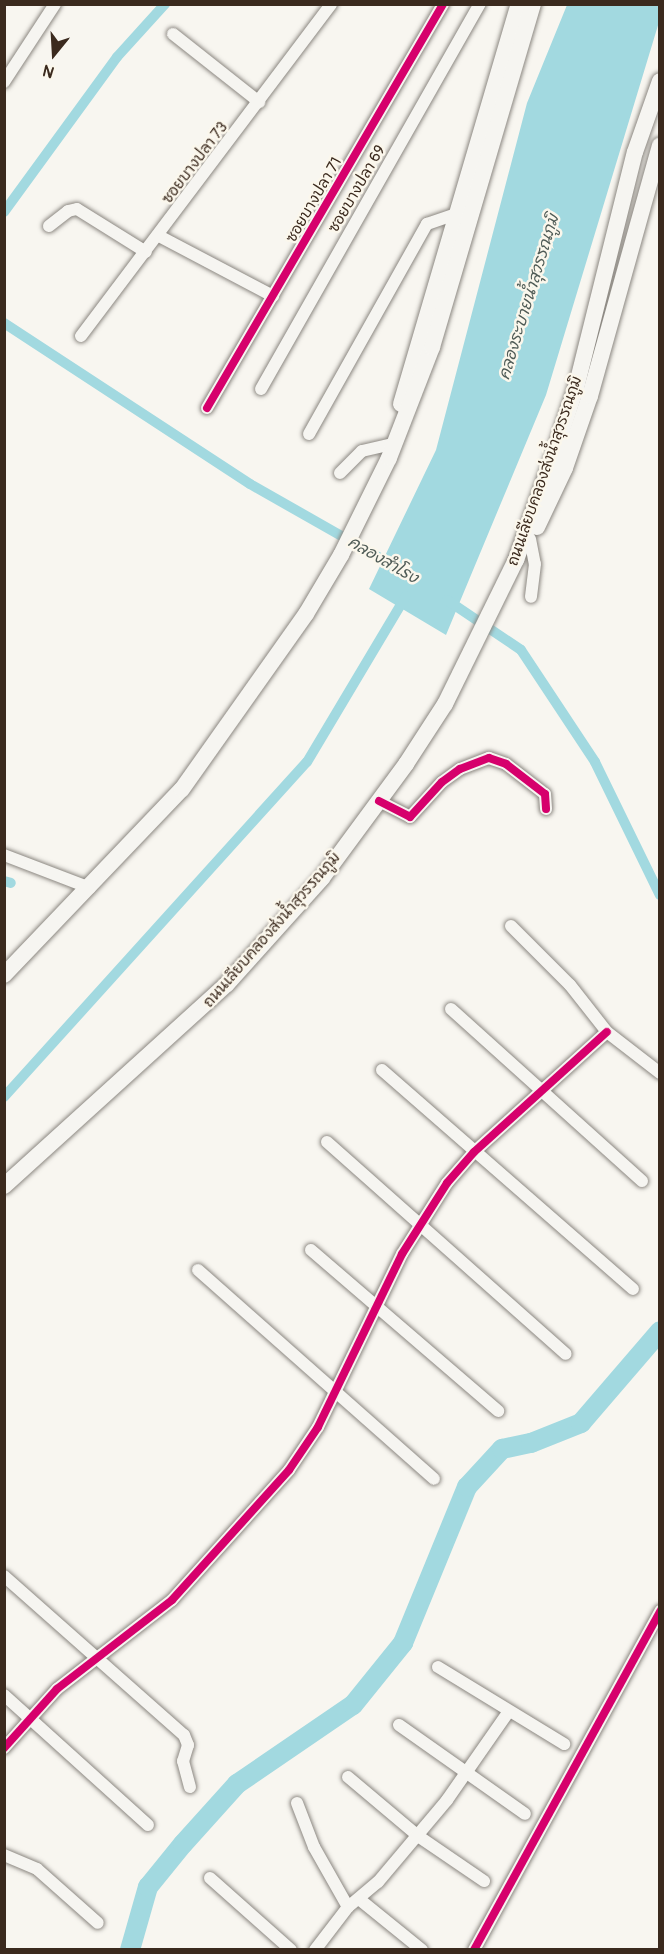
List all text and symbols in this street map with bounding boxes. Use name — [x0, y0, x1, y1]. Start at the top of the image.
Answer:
north arrow — [24, 24, 84, 84]
text: N — [40, 60, 57, 82]
street label: ซอยบางปลา 73 — [158, 119, 232, 207]
street label: ซอยบางปลา 69 — [325, 142, 389, 236]
street label: ซอยบางปลา 71 — [282, 154, 346, 246]
water label: คลองระบายน้ำสุวรรณภูมิ — [495, 212, 563, 382]
street label: ถนนเลียบคลองส่งน้ำสุวรรณภูมิ — [504, 374, 586, 568]
water label: คลองสำโรง — [345, 532, 421, 588]
street label: ถนนเลียบคลองส่งน้ำสุวรรณภูมิ — [200, 849, 344, 1011]

